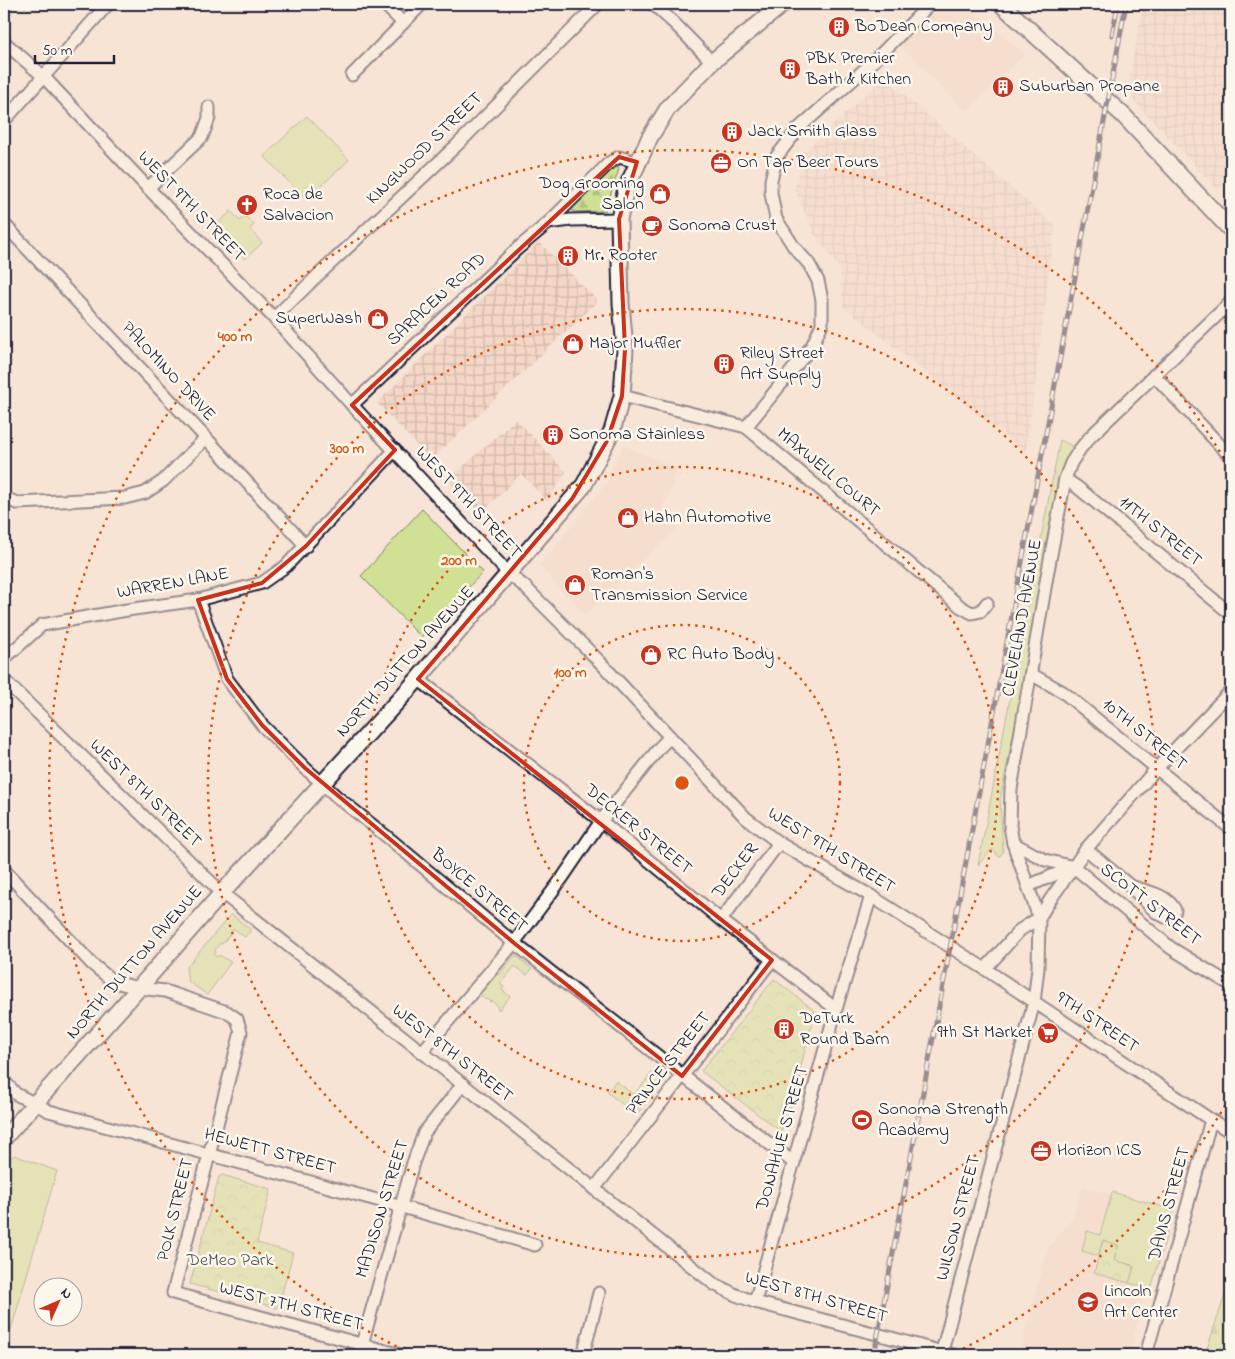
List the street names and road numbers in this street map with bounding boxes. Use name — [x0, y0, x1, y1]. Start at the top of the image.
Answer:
street label: KINGWOOD STREET — [361, 86, 489, 212]
street label: WEST 9TH STREET — [131, 146, 251, 268]
street label: SARACEN ROAD — [382, 247, 492, 353]
street label: PALOMINO DRIVE — [115, 316, 221, 428]
street label: MAXWELL COURT — [771, 422, 885, 524]
street label: WEST 9TH STREET — [409, 441, 527, 565]
street label: 11TH STREET — [1113, 490, 1207, 574]
street label: CLEVELAND AVENUE — [996, 537, 1050, 699]
street label: WARREN LANE — [115, 561, 231, 607]
street label: NORTH DUTTON AVENUE — [331, 580, 482, 744]
street label: 10TH STREET — [1096, 693, 1192, 777]
street label: WEST 8TH STREET — [83, 734, 207, 854]
street label: DECKER STREET — [578, 778, 697, 882]
street label: WEST 9TH STREET — [762, 801, 900, 901]
street label: DECKER — [706, 838, 766, 905]
street label: BOYCE STREET — [424, 842, 533, 939]
street label: SCOTT STREET — [1094, 857, 1206, 953]
street label: NORTH DUTTON AVENUE — [61, 880, 209, 1046]
street label: 9TH STREET — [1050, 986, 1144, 1060]
street label: WEST 8TH STREET — [386, 998, 518, 1110]
street label: PRINCE STREET — [620, 1007, 718, 1121]
street label: DONAHUE STREET — [750, 1063, 816, 1214]
street label: HEWETT STREET — [201, 1122, 339, 1182]
street label: MADISON STREET — [350, 1137, 416, 1281]
street label: DAVIS STREET — [1142, 1144, 1198, 1265]
street label: WILSON STREET — [930, 1152, 988, 1284]
street label: POLK STREET — [151, 1156, 201, 1264]
street label: WEST 8TH STREET — [742, 1265, 890, 1331]
street label: WEST 7TH STREET — [216, 1275, 366, 1339]

